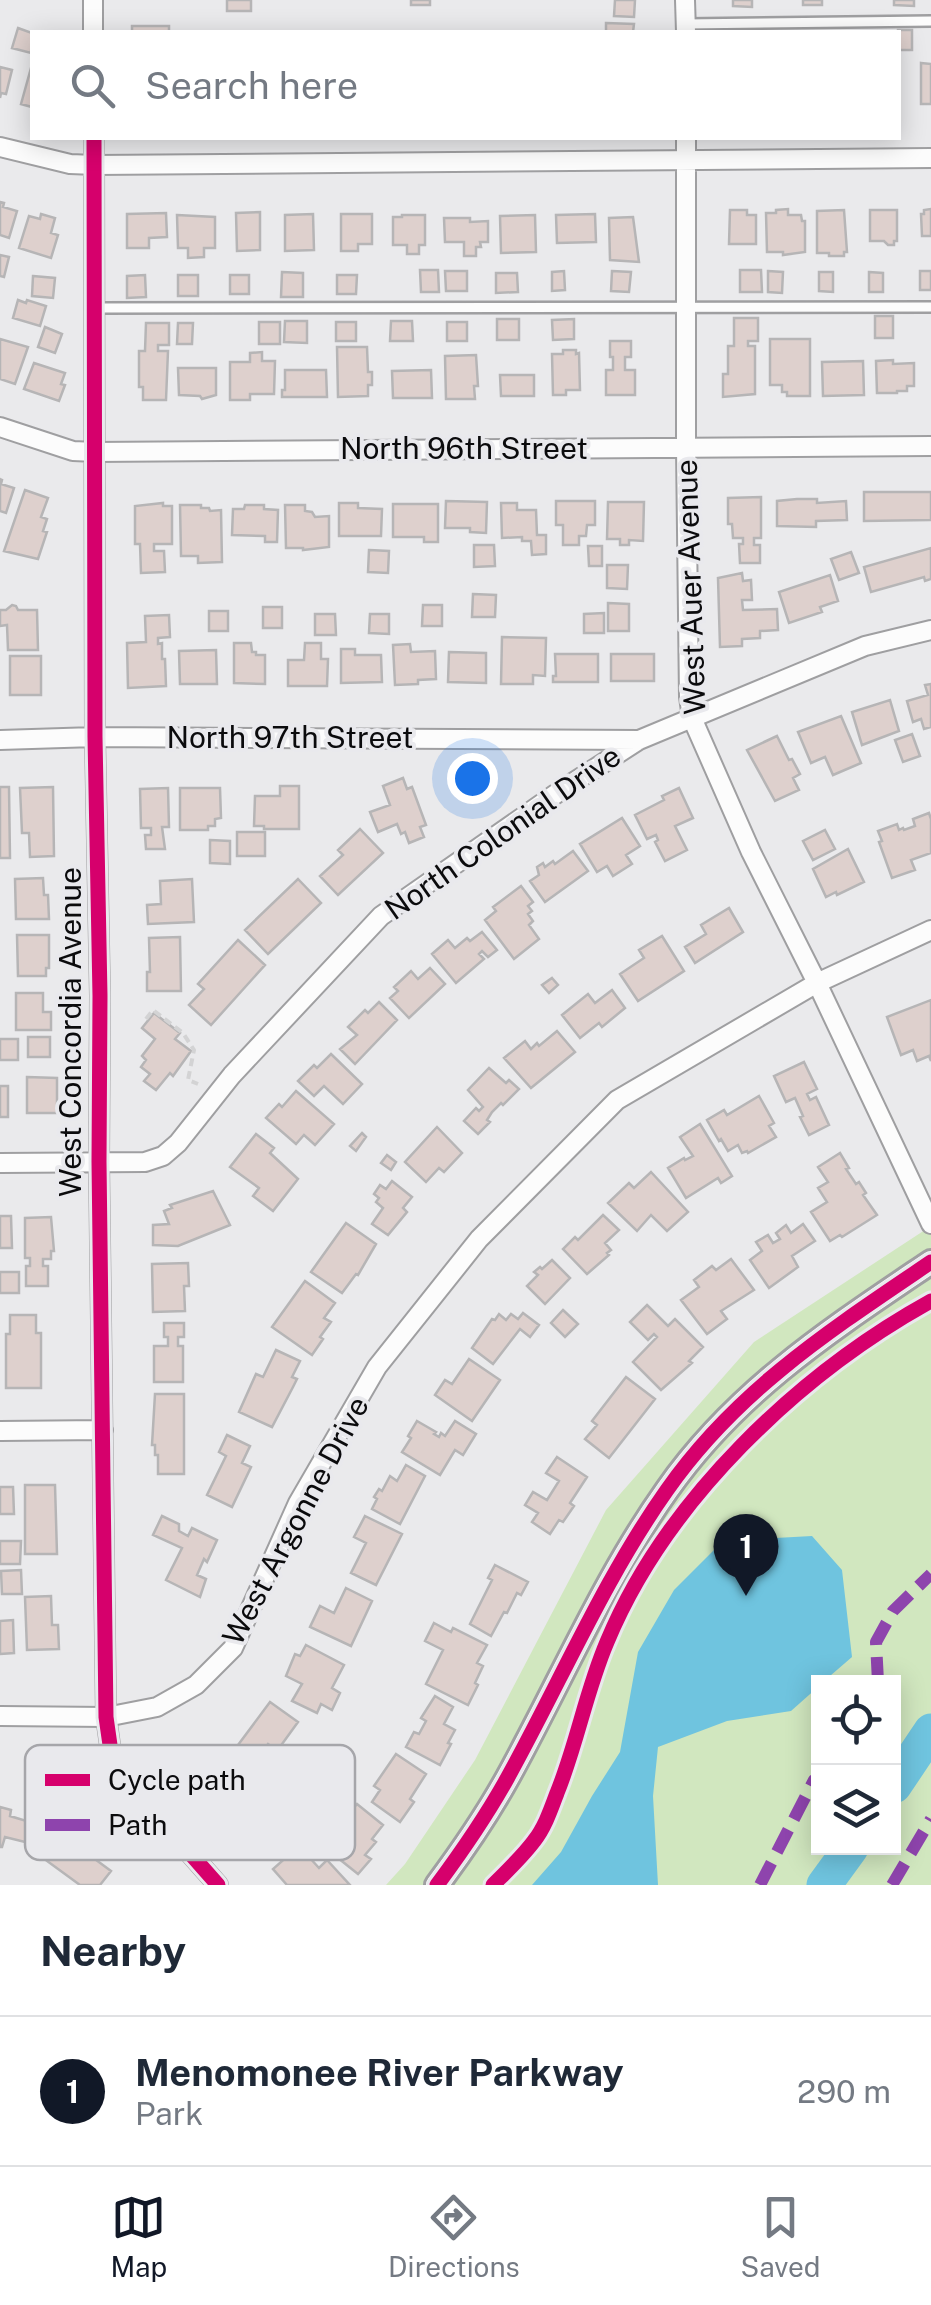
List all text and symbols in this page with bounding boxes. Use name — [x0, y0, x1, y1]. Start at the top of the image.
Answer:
search box — [30, 30, 901, 140]
icon: search — [65, 58, 120, 113]
text: Search here — [145, 63, 358, 108]
street label: North 96th Street — [340, 430, 588, 466]
street label: West Auer Avenue — [668, 459, 712, 715]
street label: North 97th Street — [166, 719, 414, 755]
street label: North Colonial Drive — [378, 737, 627, 927]
your location — [447, 753, 498, 804]
street label: West Concordia Avenue — [52, 867, 88, 1197]
street label: West Argonne Drive — [214, 1390, 376, 1651]
pin: 1 — [714, 1514, 778, 1596]
map controls — [811, 1675, 901, 1855]
button: locate — [811, 1675, 901, 1765]
legend — [25, 1745, 355, 1860]
text: Cycle path — [108, 1763, 246, 1796]
button: layers — [811, 1765, 901, 1855]
text: Path — [108, 1808, 167, 1841]
text: Nearby — [40, 1926, 186, 1975]
text: Menomonee River Parkway — [135, 2050, 624, 2095]
text: 1 — [66, 2073, 79, 2110]
text: 290 m — [797, 2073, 891, 2110]
text: Park — [135, 2095, 203, 2132]
tab: Map — [110, 2190, 167, 2283]
tab: Directions — [388, 2190, 520, 2283]
tab: Saved — [740, 2190, 821, 2283]

